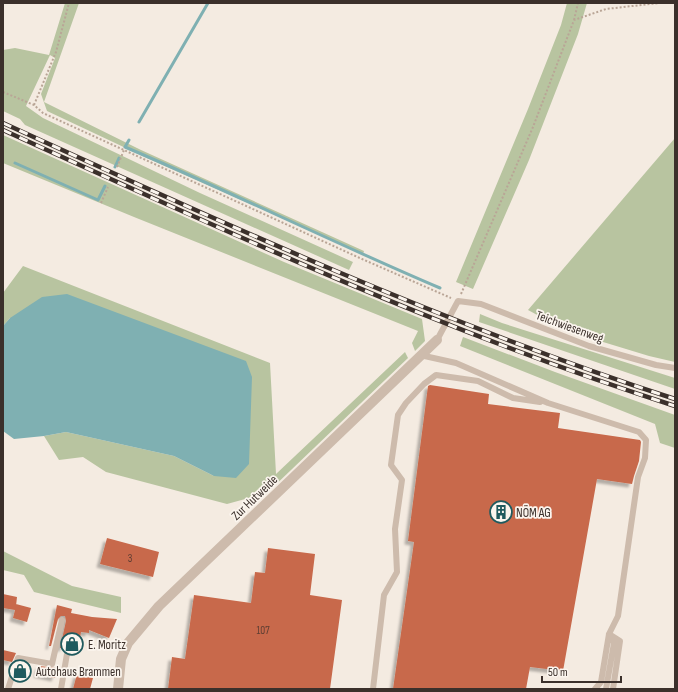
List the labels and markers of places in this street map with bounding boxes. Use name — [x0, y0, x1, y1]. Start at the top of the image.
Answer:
building icon: NÖM AG — [488, 499, 514, 525]
place label: NÖM AG — [516, 504, 551, 521]
shop icon: E. Moritz — [59, 631, 85, 657]
place label: E. Moritz — [88, 637, 126, 653]
shop icon: Autohaus Brammen — [7, 658, 33, 684]
place label: Autohaus Brammen — [35, 664, 121, 680]

